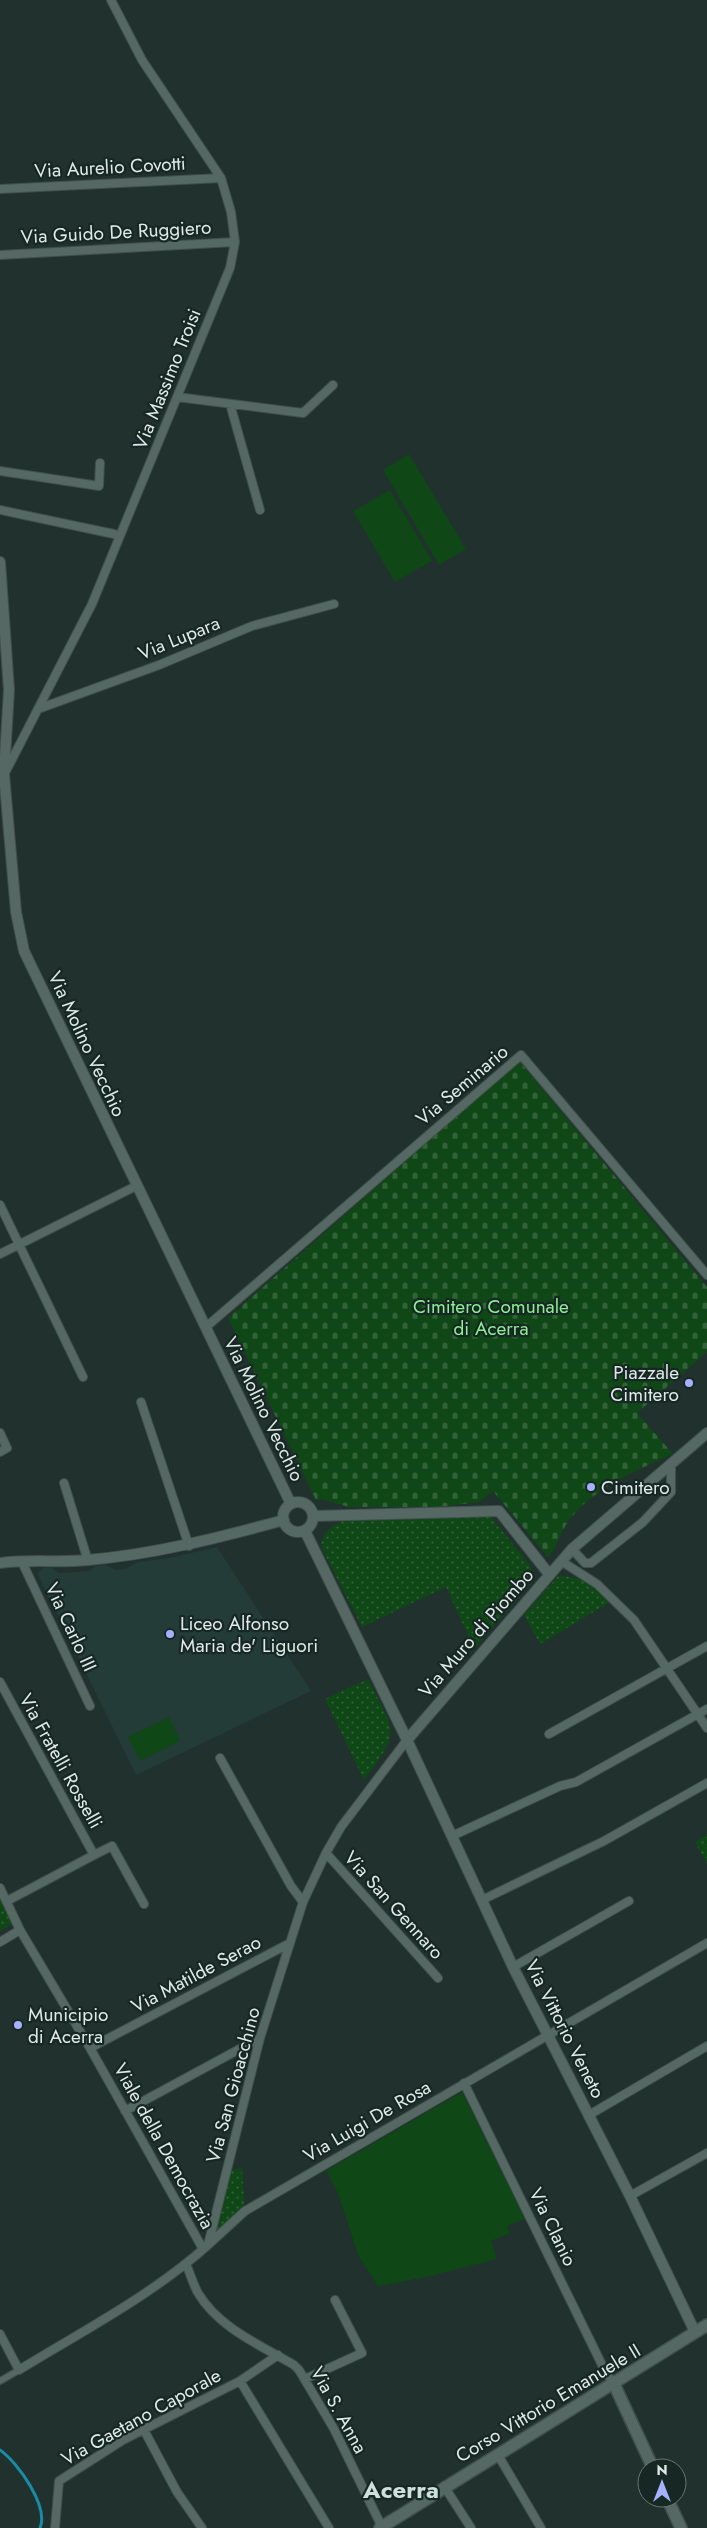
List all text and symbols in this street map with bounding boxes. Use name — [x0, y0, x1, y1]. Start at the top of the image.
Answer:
street label: Via Aurelio Covotti — [34, 150, 186, 184]
street label: Via Guido De Ruggiero — [20, 214, 212, 250]
street label: Via Massimo Troisi — [126, 305, 208, 453]
street label: Via Lupara — [134, 609, 224, 667]
street label: Via Molino Vecchio — [41, 967, 133, 1121]
street label: Via Seminario — [410, 1038, 514, 1132]
park label: Cimitero Comunale di Acerra — [413, 1293, 569, 1342]
street label: Via Molino Vecchio — [217, 1332, 311, 1486]
place label: Piazzale Cimitero — [610, 1359, 679, 1408]
marker: Piazzale Cimitero — [683, 1377, 695, 1389]
place label: Cimitero — [601, 1474, 670, 1501]
marker: Cimitero — [585, 1481, 597, 1493]
street label: Via Muro di Piombo — [412, 1563, 540, 1703]
street label: Via Carlo III — [39, 1578, 103, 1676]
place label: Liceo Alfonso Maria de' Liguori — [180, 1610, 318, 1659]
marker: Liceo Alfonso Maria de' Liguori — [164, 1628, 176, 1640]
street label: Via Fratelli Rosselli — [13, 1689, 109, 1833]
street label: Via San Gennaro — [338, 1845, 450, 1965]
street label: Via Matilde Serao — [126, 1928, 266, 2020]
street label: Via Vittorio Veneto — [518, 1955, 612, 2103]
place label: Municipio di Acerra — [28, 2001, 108, 2050]
street label: Via San Gioacchino — [199, 2004, 267, 2166]
marker: Municipio di Acerra — [12, 2019, 24, 2031]
street label: Viale della Democrazia — [107, 2058, 221, 2234]
street label: Via Luigi De Rosa — [298, 2074, 436, 2168]
street label: Via Clanio — [522, 2183, 584, 2271]
street label: Corso Vittorio Emanuele II — [450, 2337, 646, 2469]
street label: Via Gaetano Caporale — [56, 2362, 226, 2472]
street label: Via S. Anna — [304, 2362, 374, 2458]
north arrow — [637, 2458, 687, 2508]
text: N — [656, 2460, 668, 2480]
district label: Acerra — [362, 2472, 439, 2507]

